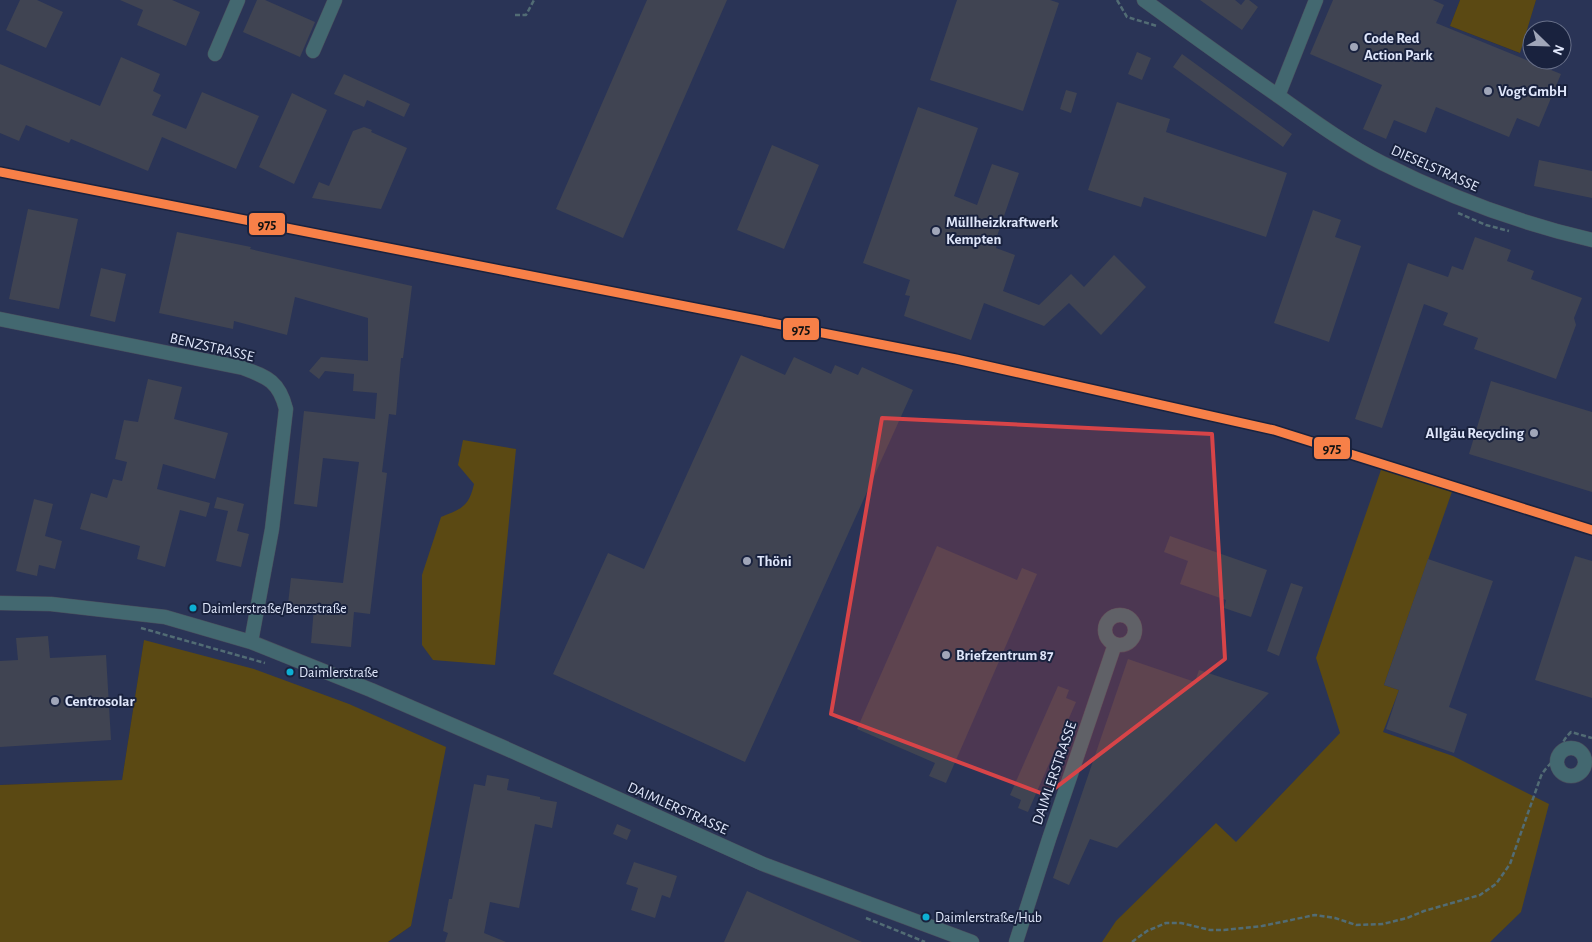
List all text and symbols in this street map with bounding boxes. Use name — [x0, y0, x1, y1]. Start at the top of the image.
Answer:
north arrow — [1522, 20, 1572, 70]
place label: Code Red Action Park — [1364, 31, 1433, 63]
marker: Code Red Action Park — [1348, 41, 1360, 53]
text: N — [1550, 42, 1566, 57]
place label: Vogt GmbH — [1498, 84, 1567, 99]
marker: Vogt GmbH — [1482, 85, 1494, 97]
street label: DIESELSTRASSE — [1389, 142, 1481, 194]
line badge: 975 — [248, 212, 286, 236]
place label: Müllheizkraftwerk Kempten — [946, 215, 1059, 247]
text: 975 — [258, 218, 276, 232]
marker: Müllheizkraftwerk Kempten — [930, 225, 942, 237]
line badge: 975 — [782, 317, 820, 341]
text: 975 — [792, 323, 810, 337]
street label: BENZSTRASSE — [168, 331, 255, 364]
place label: Allgäu Recycling — [1426, 426, 1524, 441]
marker: Allgäu Recycling — [1528, 427, 1540, 439]
line badge: 975 — [1313, 436, 1351, 460]
text: 975 — [1323, 442, 1341, 456]
place label: Thöni — [757, 554, 792, 569]
marker: Thöni — [741, 555, 753, 567]
place label: Daimlerstraße/Benzstraße — [202, 602, 347, 616]
marker: Daimlerstraße/Benzstraße — [188, 603, 198, 613]
place label: Briefzentrum 87 — [956, 648, 1054, 663]
marker: Briefzentrum 87 — [940, 649, 952, 661]
place label: Daimlerstraße — [299, 666, 378, 680]
marker: Daimlerstraße — [285, 667, 295, 677]
place label: Centrosolar — [65, 694, 135, 709]
marker: Centrosolar — [49, 695, 61, 707]
street label: DAIMLERSTRASSE — [1030, 719, 1079, 827]
street label: DAIMLERSTRASSE — [625, 780, 730, 837]
place label: Daimlerstraße/Hub — [935, 911, 1042, 925]
marker: Daimlerstraße/Hub — [921, 912, 931, 922]

